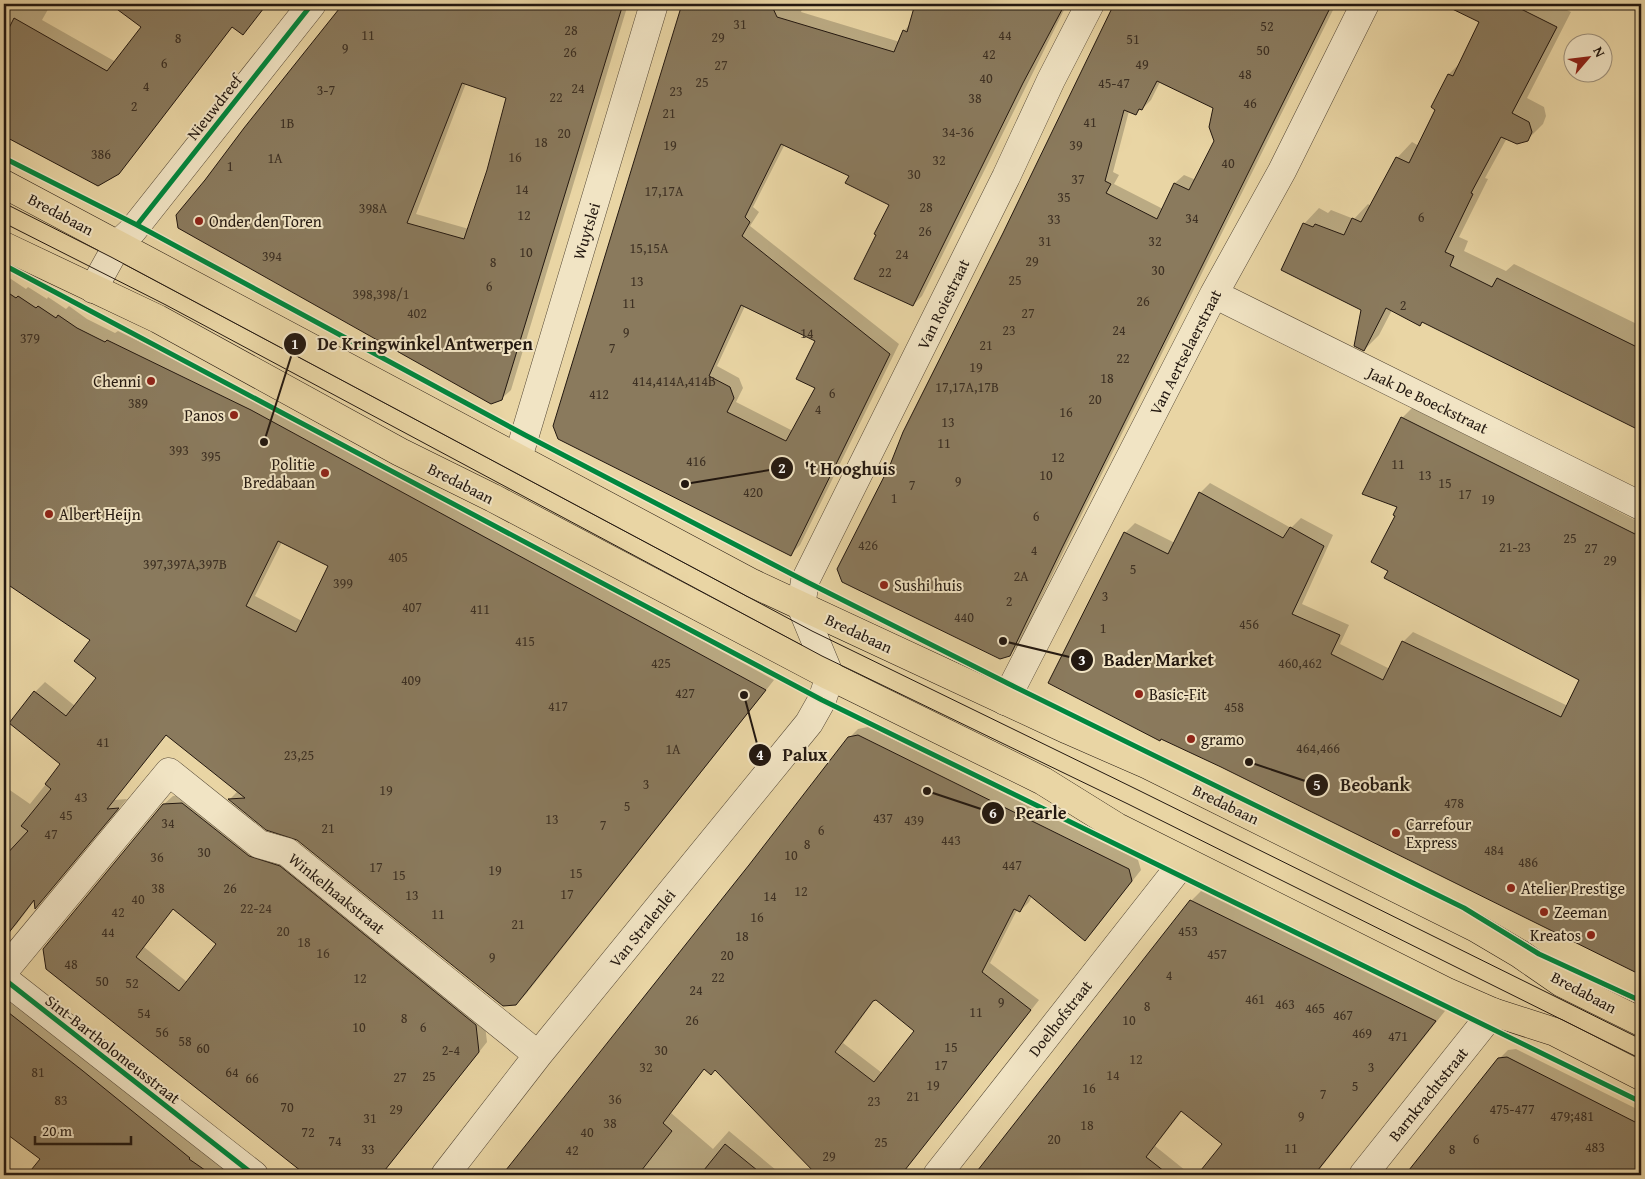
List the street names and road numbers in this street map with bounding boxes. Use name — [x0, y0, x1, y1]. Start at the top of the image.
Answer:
street label: Nieuwdreef — [181, 68, 248, 145]
street label: Bredabaan — [24, 187, 98, 241]
street label: Wuytslei — [566, 199, 606, 263]
street label: Van Roiestraat — [911, 254, 975, 353]
street label: Van Aertselaerstraat — [1143, 285, 1227, 419]
street label: Jaak De Boeckstraat — [1362, 360, 1493, 440]
street label: Bredabaan — [424, 456, 498, 510]
street label: Bredabaan — [822, 607, 896, 659]
street label: Bredabaan — [1189, 778, 1263, 830]
street label: Winkelhaakstraat — [283, 846, 391, 940]
street label: Van Stralenlei — [603, 883, 681, 972]
street label: Bredabaan — [1547, 965, 1621, 1019]
street label: Doelhofstraat — [1022, 974, 1098, 1061]
street label: Sint-Bartholomeusstraat — [40, 988, 186, 1110]
street label: Barnkrachtstraat — [1382, 1041, 1474, 1146]

